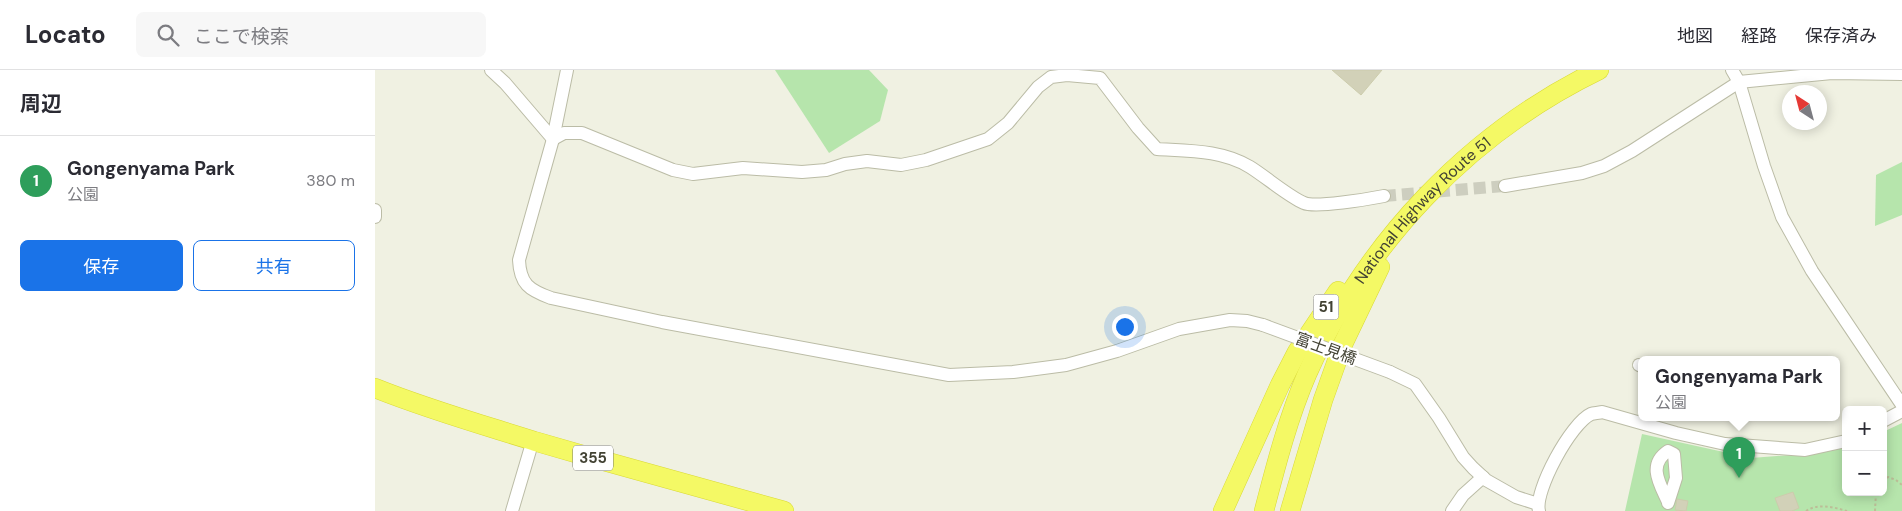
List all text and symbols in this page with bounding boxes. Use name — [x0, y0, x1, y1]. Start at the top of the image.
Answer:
search box — [136, 12, 486, 57]
text: Locato — [25, 19, 106, 50]
icon: search — [154, 21, 182, 49]
text: ここで検索 — [194, 24, 289, 49]
text: 地図 — [1677, 24, 1713, 48]
text: 経路 — [1741, 24, 1777, 48]
text: 保存済み — [1805, 24, 1877, 48]
north arrow — [1782, 85, 1827, 130]
text: 周辺 — [20, 90, 62, 118]
street label: National Highway Route 51 — [1350, 132, 1495, 288]
text: Gongenyama Park — [67, 156, 235, 181]
text: 1 — [33, 170, 39, 191]
text: 380 m — [306, 170, 355, 191]
text: 公園 — [67, 184, 99, 205]
button: 保存 — [20, 240, 183, 291]
button: 共有 — [193, 240, 355, 291]
road number: 51 — [1313, 294, 1339, 320]
your location — [1112, 314, 1138, 340]
street label: 富士見橋 — [1292, 328, 1359, 369]
popup — [1638, 356, 1840, 421]
text: Gongenyama Park — [1655, 364, 1823, 389]
text: 公園 — [1655, 392, 1687, 413]
map controls — [1842, 406, 1887, 496]
button: + — [1842, 406, 1887, 451]
pin: 1 — [1723, 437, 1755, 478]
road number: 355 — [573, 446, 613, 470]
button: − — [1842, 451, 1887, 496]

